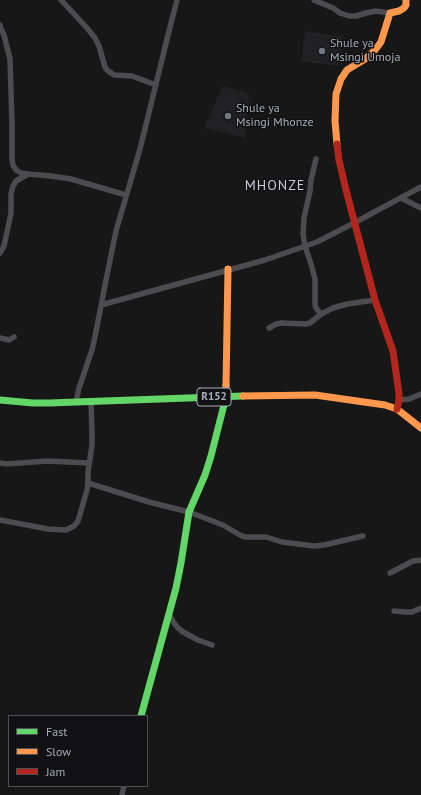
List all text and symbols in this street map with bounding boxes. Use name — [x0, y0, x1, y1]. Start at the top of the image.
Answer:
place label: Shule ya Msingi Umoja — [330, 37, 400, 65]
marker: Shule ya Msingi Umoja — [317, 46, 327, 56]
place label: Shule ya Msingi Mhonze — [236, 102, 314, 130]
marker: Shule ya Msingi Mhonze — [223, 111, 233, 121]
district label: MHONZE — [245, 178, 305, 194]
road number: R152 — [197, 388, 231, 406]
legend — [8, 715, 148, 787]
text: Fast — [46, 724, 67, 739]
text: Slow — [46, 744, 71, 759]
text: Jam — [46, 764, 65, 779]

